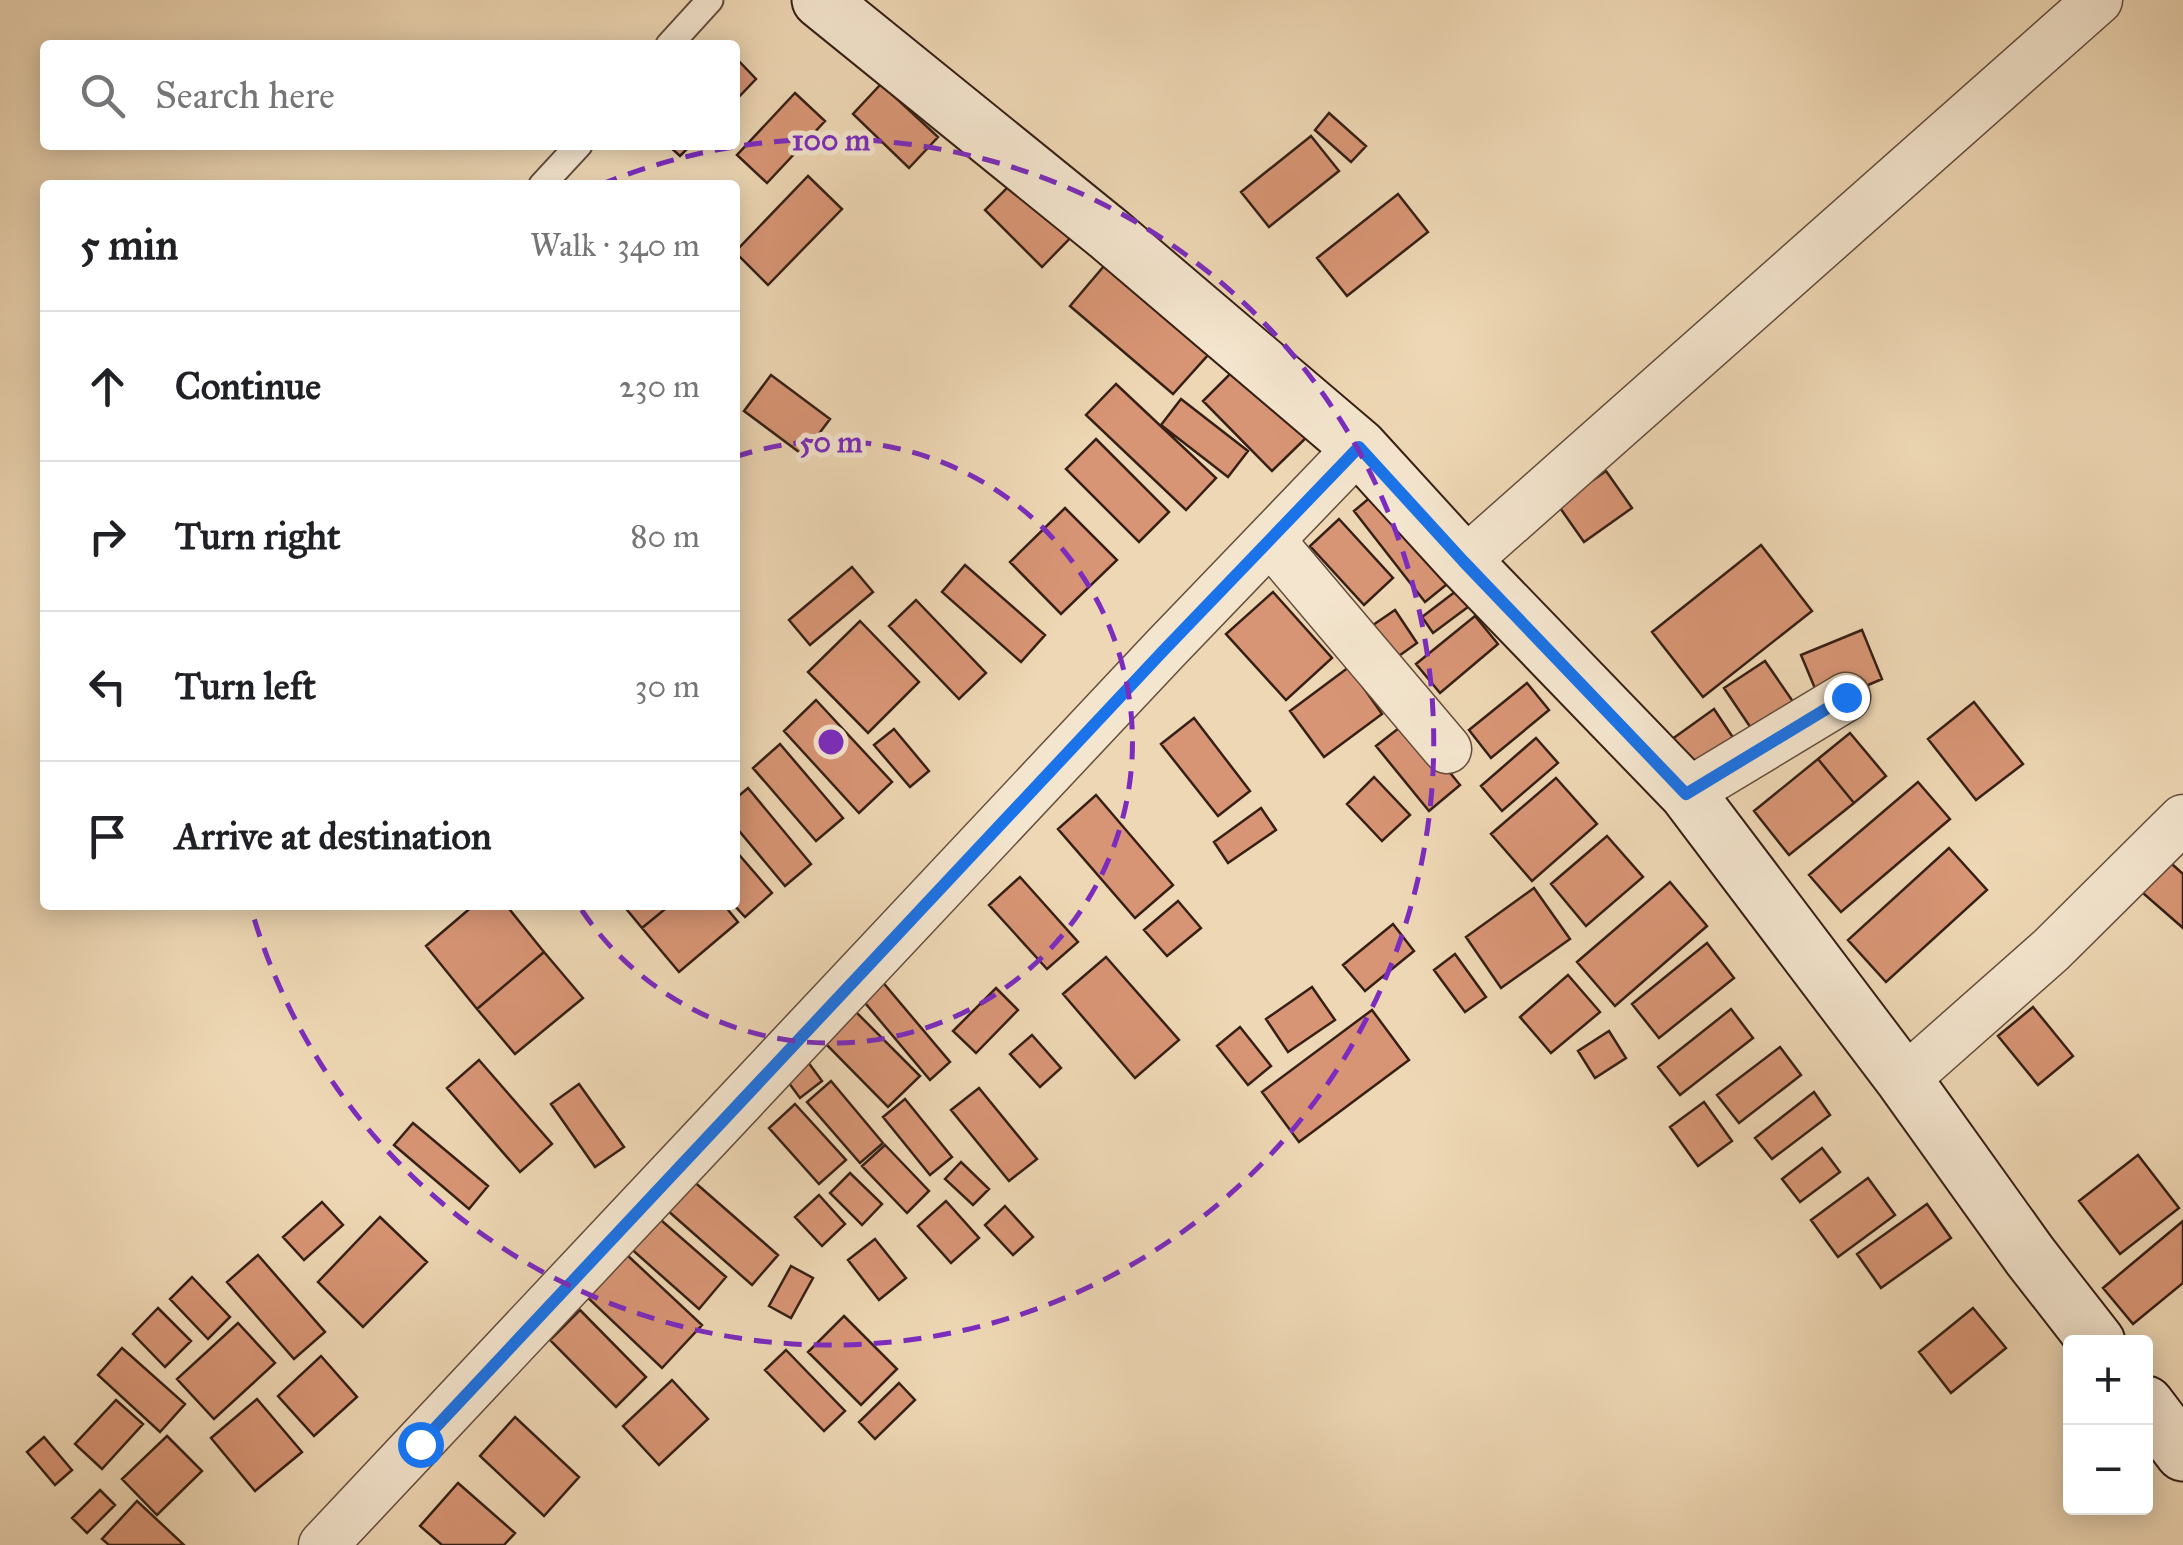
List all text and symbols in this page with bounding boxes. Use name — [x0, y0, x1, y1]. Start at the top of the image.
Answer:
search box — [40, 40, 740, 150]
icon: search — [75, 68, 130, 123]
text: Search here — [155, 72, 335, 118]
text: 100 m — [792, 122, 871, 158]
text: 5 min — [80, 219, 178, 271]
text: Walk · 340 m — [530, 226, 700, 265]
icon: ahead — [80, 359, 135, 414]
text: Continue — [175, 363, 321, 409]
text: 230 m — [619, 367, 700, 406]
text: 50 m — [799, 424, 863, 460]
icon: right — [80, 509, 135, 564]
text: Turn right — [175, 513, 341, 559]
text: 80 m — [631, 517, 700, 556]
icon: left — [80, 659, 135, 714]
text: Turn left — [175, 663, 316, 709]
text: 30 m — [635, 667, 700, 706]
route end — [1824, 675, 1870, 721]
centre of rings — [813, 724, 849, 760]
icon: arrive — [80, 809, 135, 864]
text: Arrive at destination — [175, 813, 492, 859]
map controls — [2063, 1335, 2153, 1515]
button: + — [2063, 1335, 2153, 1425]
route start — [398, 1422, 444, 1468]
button: − — [2063, 1425, 2153, 1515]

